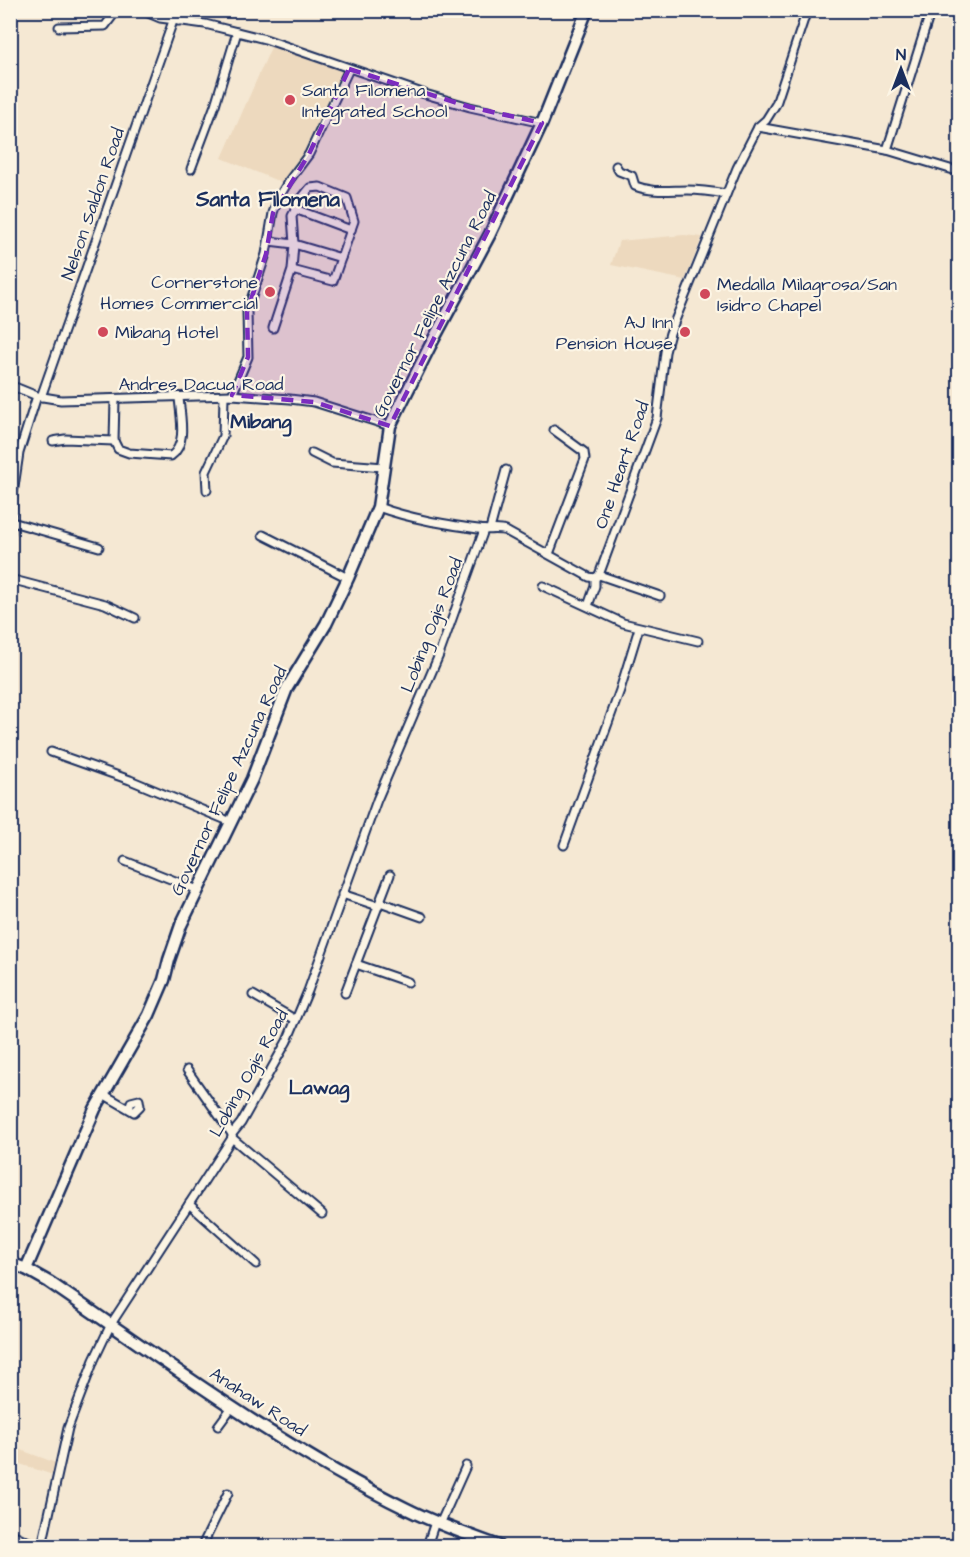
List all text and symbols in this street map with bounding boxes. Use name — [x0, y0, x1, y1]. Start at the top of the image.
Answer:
north arrow — [871, 39, 931, 99]
text: N — [896, 44, 906, 66]
place label: Santa Filomena Integrated School — [302, 78, 448, 125]
marker: Santa Filomena Integrated School — [283, 93, 297, 107]
street label: Nelson Saldon Road — [55, 124, 131, 284]
district label: Santa Filomena — [195, 185, 340, 214]
street label: Governor Felipe Azcuna Road — [367, 187, 503, 421]
place label: Cornerstone Homes Commercial — [100, 270, 258, 316]
place label: Medalla Milagrosa/San Isidro Chapel — [717, 272, 897, 318]
marker: Cornerstone Homes Commercial — [263, 285, 277, 299]
marker: Medalla Milagrosa/San Isidro Chapel — [698, 287, 712, 301]
place label: AJ Inn Pension House — [556, 310, 673, 356]
place label: Mibang Hotel — [115, 320, 218, 346]
marker: Mibang Hotel — [96, 325, 110, 339]
marker: AJ Inn Pension House — [678, 325, 692, 339]
street label: Andres Dacua Road — [119, 372, 283, 397]
street label: One Heart Road — [588, 398, 656, 532]
district label: Mibang — [230, 408, 292, 437]
street label: Lobing Ogis Road — [395, 554, 470, 696]
street label: Governor Felipe Azcuna Road — [165, 662, 293, 900]
street label: Lobing Ogis Road — [204, 1005, 295, 1142]
district label: Lawag — [289, 1074, 350, 1103]
street label: Anahaw Road — [205, 1361, 311, 1443]

